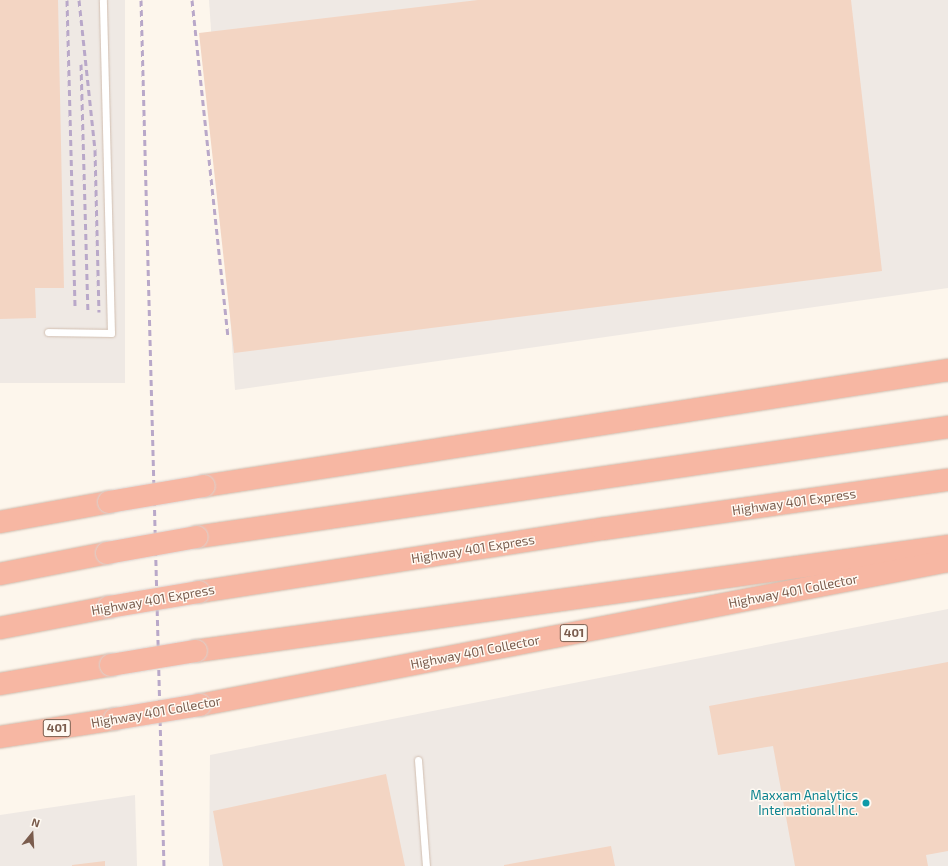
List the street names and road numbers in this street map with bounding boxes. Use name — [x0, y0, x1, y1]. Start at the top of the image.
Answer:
street label: Highway 401 Express — [731, 486, 857, 518]
street label: Highway 401 Express — [410, 532, 536, 566]
street label: Highway 401 Collector — [727, 571, 859, 611]
street label: Highway 401 Express — [90, 581, 216, 619]
road number: 401 — [559, 623, 589, 643]
street label: Highway 401 Collector — [409, 632, 541, 672]
street label: Highway 401 Collector — [90, 693, 222, 731]
road number: 401 — [42, 718, 72, 738]

